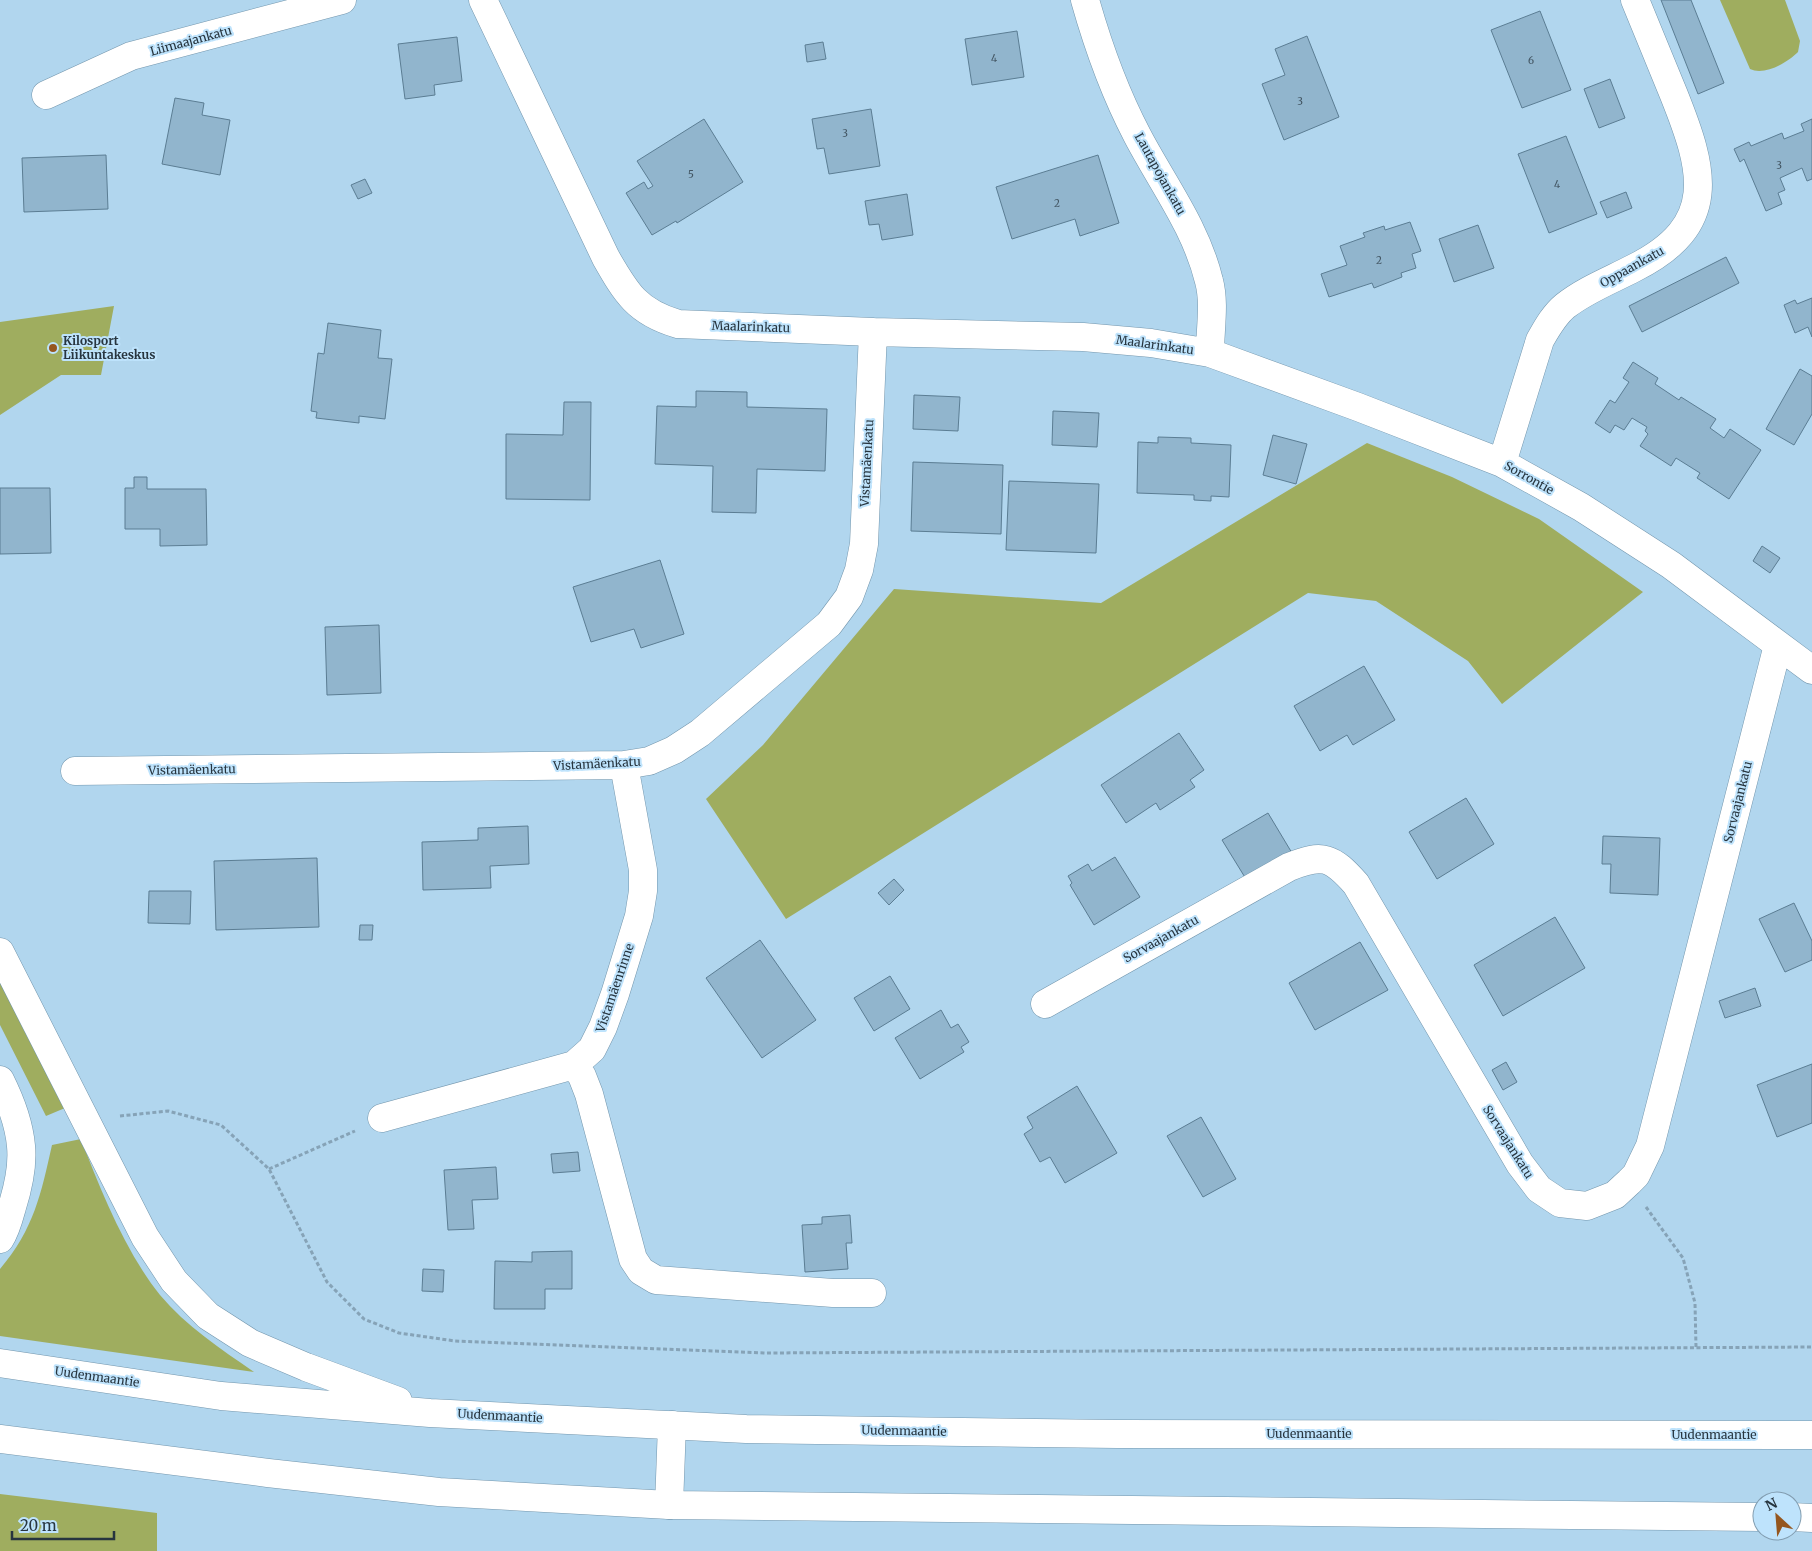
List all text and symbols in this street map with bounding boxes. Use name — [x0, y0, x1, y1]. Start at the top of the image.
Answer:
street label: Liimaajankatu — [148, 22, 234, 59]
house number: 4 — [991, 52, 997, 65]
house number: 6 — [1528, 54, 1534, 67]
house number: 3 — [1297, 95, 1303, 108]
house number: 3 — [842, 127, 848, 140]
street label: Lautapojankatu — [1132, 130, 1189, 218]
house number: 3 — [1776, 159, 1782, 172]
house number: 5 — [688, 168, 694, 181]
house number: 4 — [1554, 178, 1560, 191]
house number: 2 — [1054, 197, 1060, 210]
street label: Oppaankatu — [1597, 243, 1667, 290]
house number: 2 — [1376, 254, 1382, 267]
street label: Maalarinkatu — [712, 318, 791, 335]
street label: Maalarinkatu — [1115, 332, 1195, 357]
place label: Kilosport Liikuntakeskus — [63, 333, 155, 362]
marker: Kilosport Liikuntakeskus — [47, 342, 59, 354]
street label: Vistamäenkatu — [857, 418, 876, 508]
street label: Sorrontie — [1502, 458, 1557, 497]
street label: Vistamäenkatu — [552, 754, 642, 773]
street label: Sorvaajankatu — [1720, 759, 1755, 844]
street label: Vistamäenkatu — [147, 761, 236, 778]
street label: Sorvaajankatu — [1121, 912, 1201, 965]
street label: Vistamäenrinne — [592, 941, 637, 1035]
street label: Sorvaajankatu — [1480, 1102, 1537, 1182]
street label: Uudenmaantie — [54, 1363, 140, 1390]
street label: Uudenmaantie — [457, 1406, 543, 1425]
street label: Uudenmaantie — [861, 1422, 947, 1439]
street label: Uudenmaantie — [1266, 1426, 1352, 1441]
street label: Uudenmaantie — [1671, 1427, 1757, 1442]
north arrow — [1752, 1491, 1802, 1541]
text: N — [1762, 1494, 1780, 1515]
scale bar — [12, 1508, 115, 1540]
text: 20 m — [20, 1516, 57, 1535]

